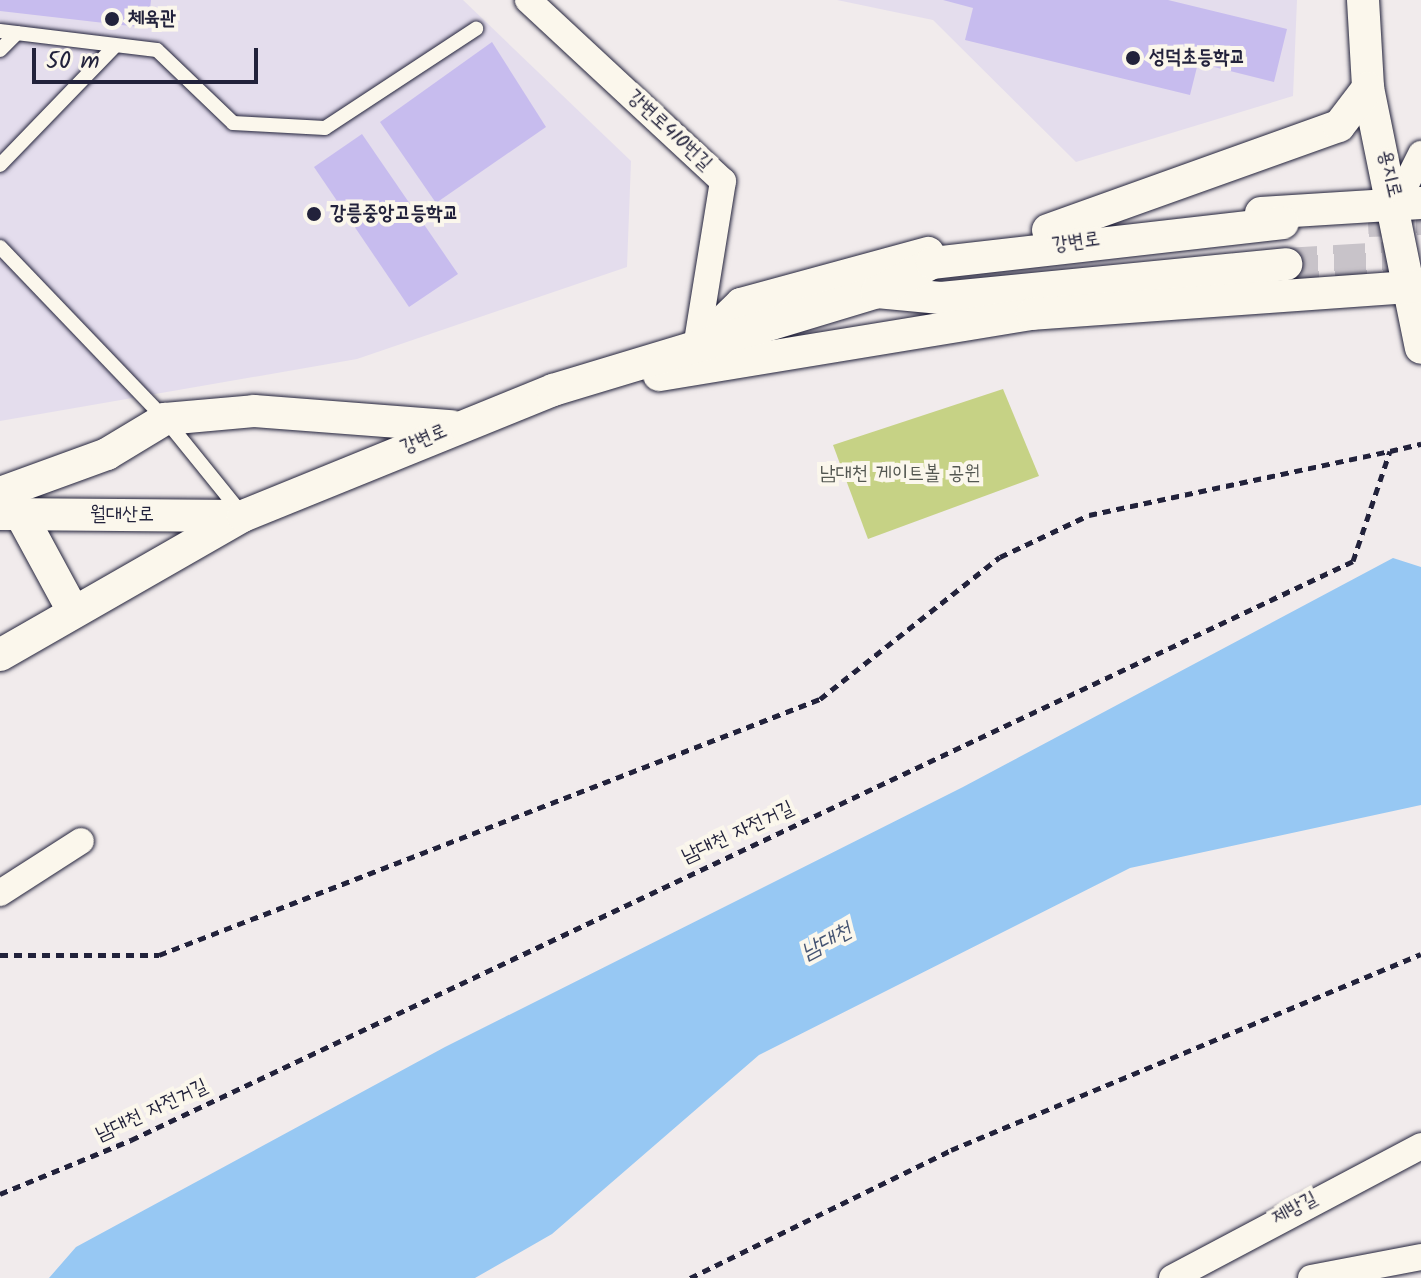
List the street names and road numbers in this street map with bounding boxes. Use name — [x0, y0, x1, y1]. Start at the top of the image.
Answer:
street label: 강변로410번길 — [621, 85, 717, 177]
street label: 용지로 — [1372, 148, 1406, 200]
street label: 강변로 — [1050, 228, 1102, 258]
street label: 강변로 — [397, 420, 451, 460]
street label: 월대산로 — [90, 503, 154, 527]
street label: 남대천 자전거길 — [678, 797, 798, 869]
street label: 남대천 자전거길 — [92, 1075, 212, 1147]
street label: 제방길 — [1268, 1187, 1322, 1231]

